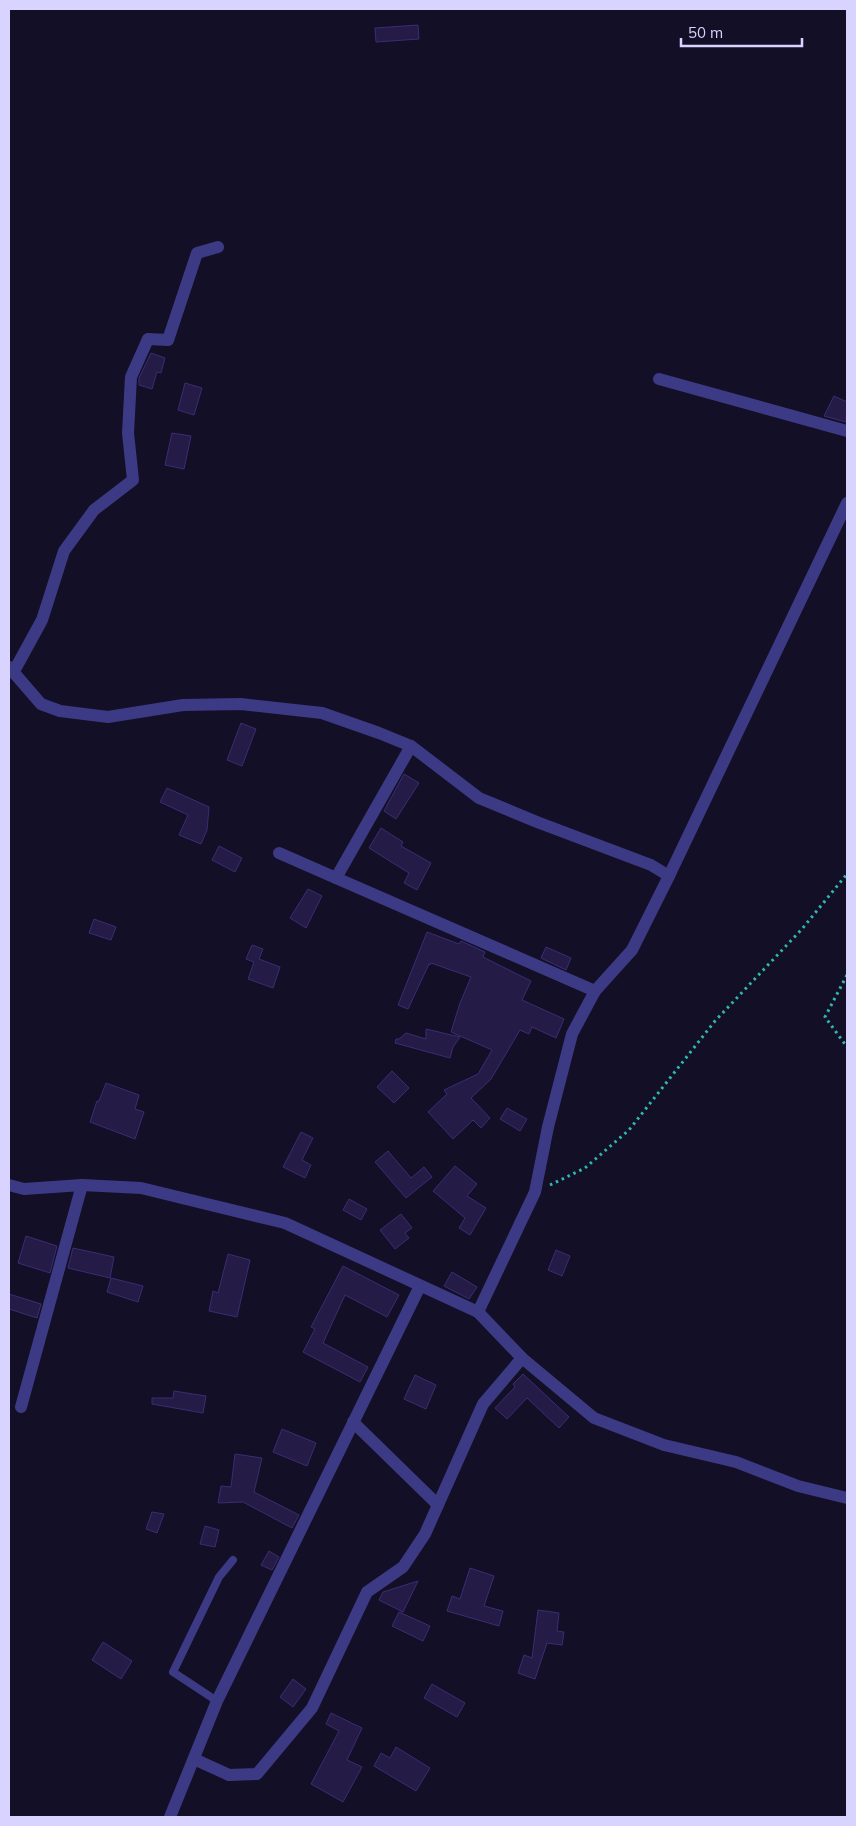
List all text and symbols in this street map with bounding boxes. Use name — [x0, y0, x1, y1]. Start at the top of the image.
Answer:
scale bar — [681, 15, 802, 47]
text: 50 m — [688, 23, 723, 42]

